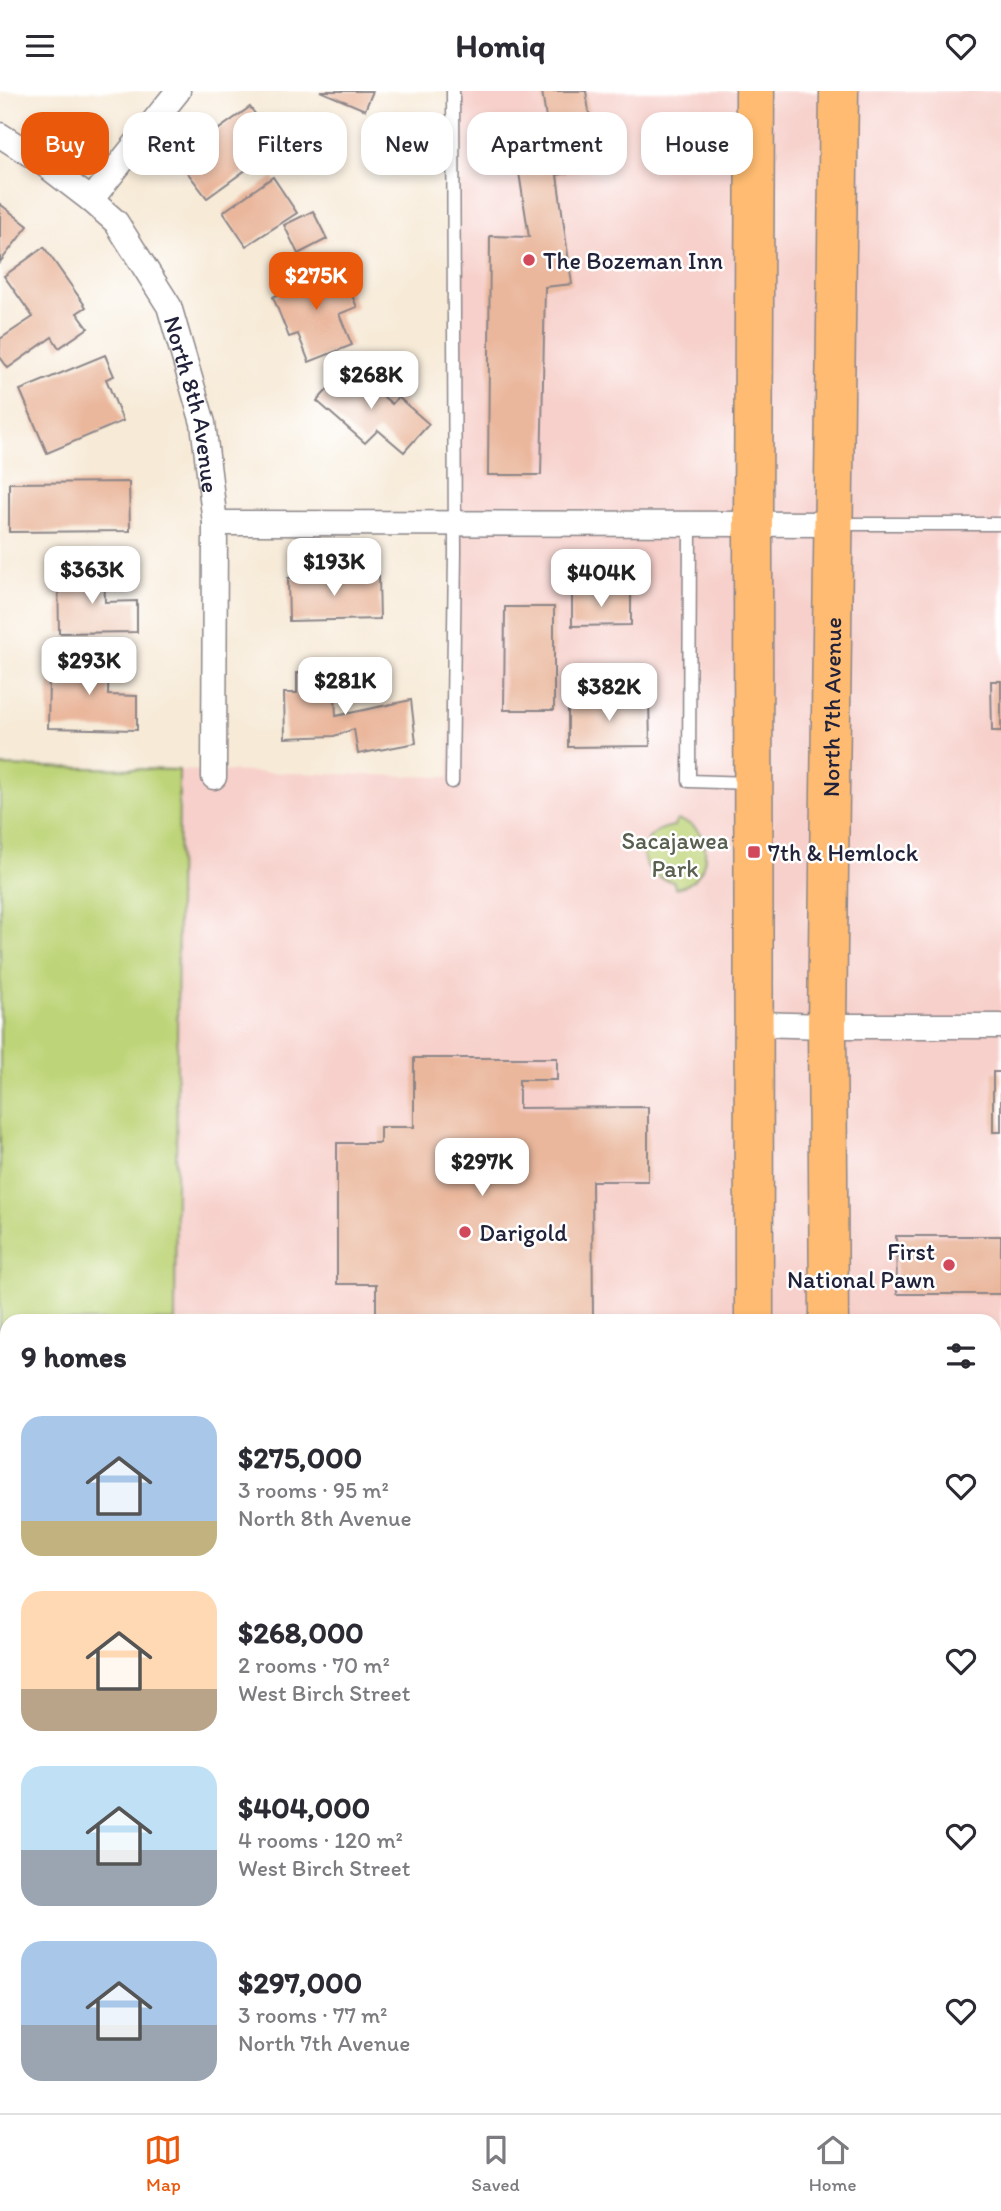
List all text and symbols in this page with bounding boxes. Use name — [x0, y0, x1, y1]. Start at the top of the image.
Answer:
icon: menu — [21, 27, 59, 65]
text: Homiq — [456, 27, 545, 65]
icon: heart — [942, 27, 980, 65]
chip: Buy — [21, 112, 109, 175]
chip: Rent — [123, 112, 219, 175]
chip: Filters — [233, 112, 347, 175]
chip: New — [361, 112, 453, 175]
chip: Apartment — [467, 112, 627, 175]
chip: House — [641, 112, 753, 175]
place label: The Bozeman Inn — [543, 246, 723, 275]
marker: The Bozeman Inn — [521, 252, 537, 268]
pin: $275K — [267, 253, 365, 312]
text: $275K — [285, 261, 347, 289]
street label: North 8th Avenue — [158, 312, 226, 494]
pin: $268K — [322, 351, 420, 411]
text: $268K — [339, 360, 403, 388]
pin: $193K — [285, 539, 383, 598]
pin: $363K — [43, 547, 141, 606]
text: $193K — [303, 547, 365, 575]
pin: $404K — [552, 549, 650, 609]
text: $363K — [60, 555, 124, 583]
text: $404K — [567, 558, 635, 586]
street label: North 7th Avenue — [815, 617, 847, 797]
pin: $293K — [40, 637, 138, 697]
text: $293K — [57, 646, 121, 674]
pin: $281K — [296, 657, 394, 717]
pin: $382K — [560, 663, 658, 723]
text: $281K — [314, 666, 376, 694]
text: $382K — [577, 672, 641, 700]
park label: Sacajawea Park — [621, 826, 729, 883]
place label: 7th & Hemlock — [768, 838, 919, 867]
marker: 7th & Hemlock — [746, 844, 762, 860]
pin: $297K — [433, 1139, 531, 1198]
text: $297K — [451, 1147, 513, 1175]
place label: Darigold — [479, 1218, 568, 1247]
marker: Darigold — [457, 1224, 473, 1240]
place label: First National Pawn — [787, 1237, 935, 1294]
marker: First National Pawn — [941, 1257, 957, 1273]
icon: filters — [942, 1337, 980, 1375]
text: 9 homes — [21, 1338, 127, 1375]
text: $275,000 — [238, 1439, 362, 1476]
icon: home — [77, 1444, 161, 1528]
icon: heart — [942, 1467, 980, 1505]
text: 3 rooms · 95 m² — [238, 1476, 389, 1504]
text: North 8th Avenue — [238, 1504, 412, 1532]
text: $268,000 — [238, 1614, 364, 1651]
icon: home — [77, 1619, 161, 1703]
icon: heart — [942, 1642, 980, 1680]
text: 2 rooms · 70 m² — [238, 1651, 390, 1679]
text: West Birch Street — [238, 1679, 410, 1707]
text: $404,000 — [238, 1789, 370, 1826]
icon: home — [77, 1794, 161, 1878]
icon: heart — [942, 1817, 980, 1855]
text: 4 rooms · 120 m² — [238, 1826, 403, 1854]
text: West Birch Street — [238, 1854, 410, 1882]
text: $297,000 — [238, 1964, 362, 2001]
icon: home — [77, 1969, 161, 2053]
icon: heart — [942, 1992, 980, 2030]
text: 3 rooms · 77 m² — [238, 2001, 388, 2029]
text: North 7th Avenue — [238, 2029, 410, 2057]
tab: Map — [144, 2131, 182, 2196]
tab: Saved — [471, 2131, 520, 2196]
tab: Home — [809, 2131, 857, 2196]

